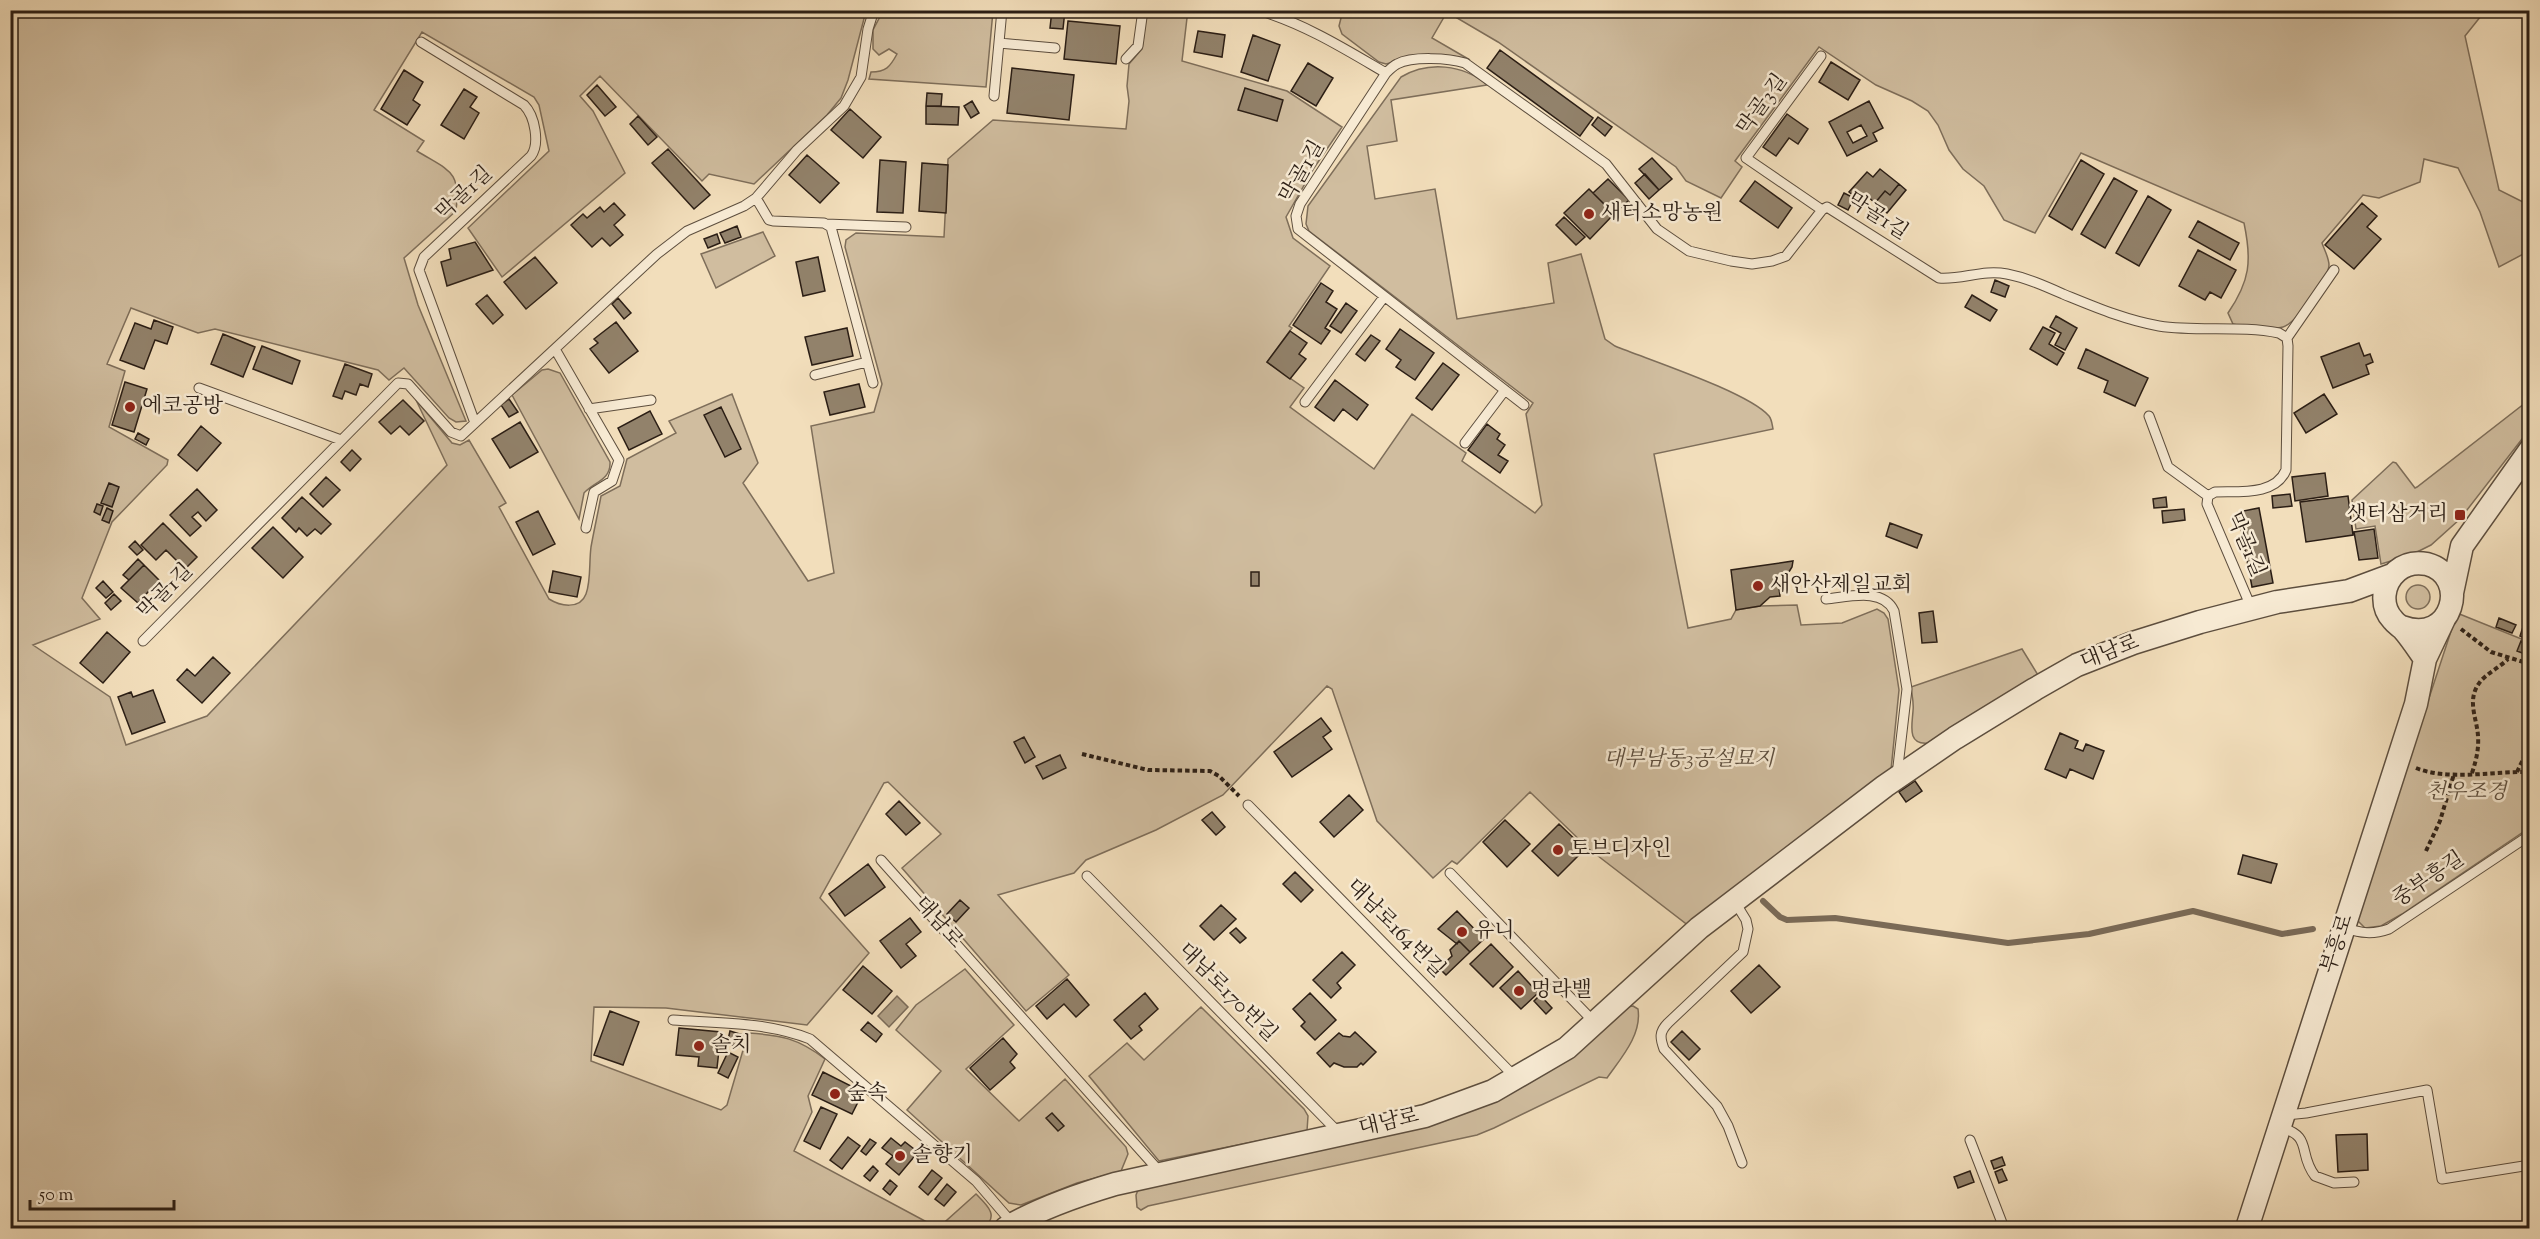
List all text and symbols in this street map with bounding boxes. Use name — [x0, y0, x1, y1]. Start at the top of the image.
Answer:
street label: 막골3길 — [1730, 68, 1796, 142]
street label: 막골1길 — [1273, 135, 1333, 209]
street label: 막골1길 — [430, 160, 500, 228]
street label: 막골1길 — [1840, 186, 1914, 248]
place label: 새터소망농원 — [1601, 199, 1723, 229]
marker: 새터소망농원 — [1582, 207, 1596, 221]
place label: 에코공방 — [142, 392, 224, 422]
marker: 에코공방 — [123, 400, 137, 414]
place label: 샛터삼거리 — [2347, 500, 2448, 530]
street label: 막골1길 — [2218, 508, 2272, 582]
marker: 샛터삼거리 — [2453, 508, 2467, 522]
street label: 막골1길 — [131, 557, 201, 627]
place label: 새안산제일교회 — [1770, 571, 1912, 601]
marker: 새안산제일교회 — [1751, 579, 1765, 593]
street label: 대남로 — [2076, 628, 2144, 678]
park label: 대부남동3공설묘지 — [1604, 745, 1776, 775]
park label: 천우조경 — [2425, 778, 2508, 808]
place label: 토브디자인 — [1570, 835, 1671, 865]
marker: 토브디자인 — [1551, 843, 1565, 857]
street label: 중부흥길 — [2387, 845, 2471, 915]
street label: 대남로164번길 — [1339, 873, 1451, 985]
street label: 대남로 — [906, 890, 970, 956]
street label: 부흥로 — [2314, 910, 2362, 978]
place label: 유니 — [1474, 917, 1515, 947]
marker: 유니 — [1455, 925, 1469, 939]
street label: 대남로170번길 — [1170, 936, 1284, 1050]
place label: 멍라밸 — [1531, 976, 1592, 1006]
marker: 멍라밸 — [1512, 984, 1526, 998]
place label: 솔치 — [711, 1031, 752, 1061]
marker: 솔치 — [692, 1039, 706, 1053]
place label: 숲속 — [847, 1079, 888, 1109]
marker: 숲속 — [828, 1087, 842, 1101]
street label: 대남로 — [1356, 1102, 1422, 1144]
place label: 솔향기 — [912, 1141, 973, 1171]
marker: 솔향기 — [893, 1149, 907, 1163]
scale bar — [30, 1173, 174, 1211]
text: 50 m — [38, 1183, 74, 1209]

